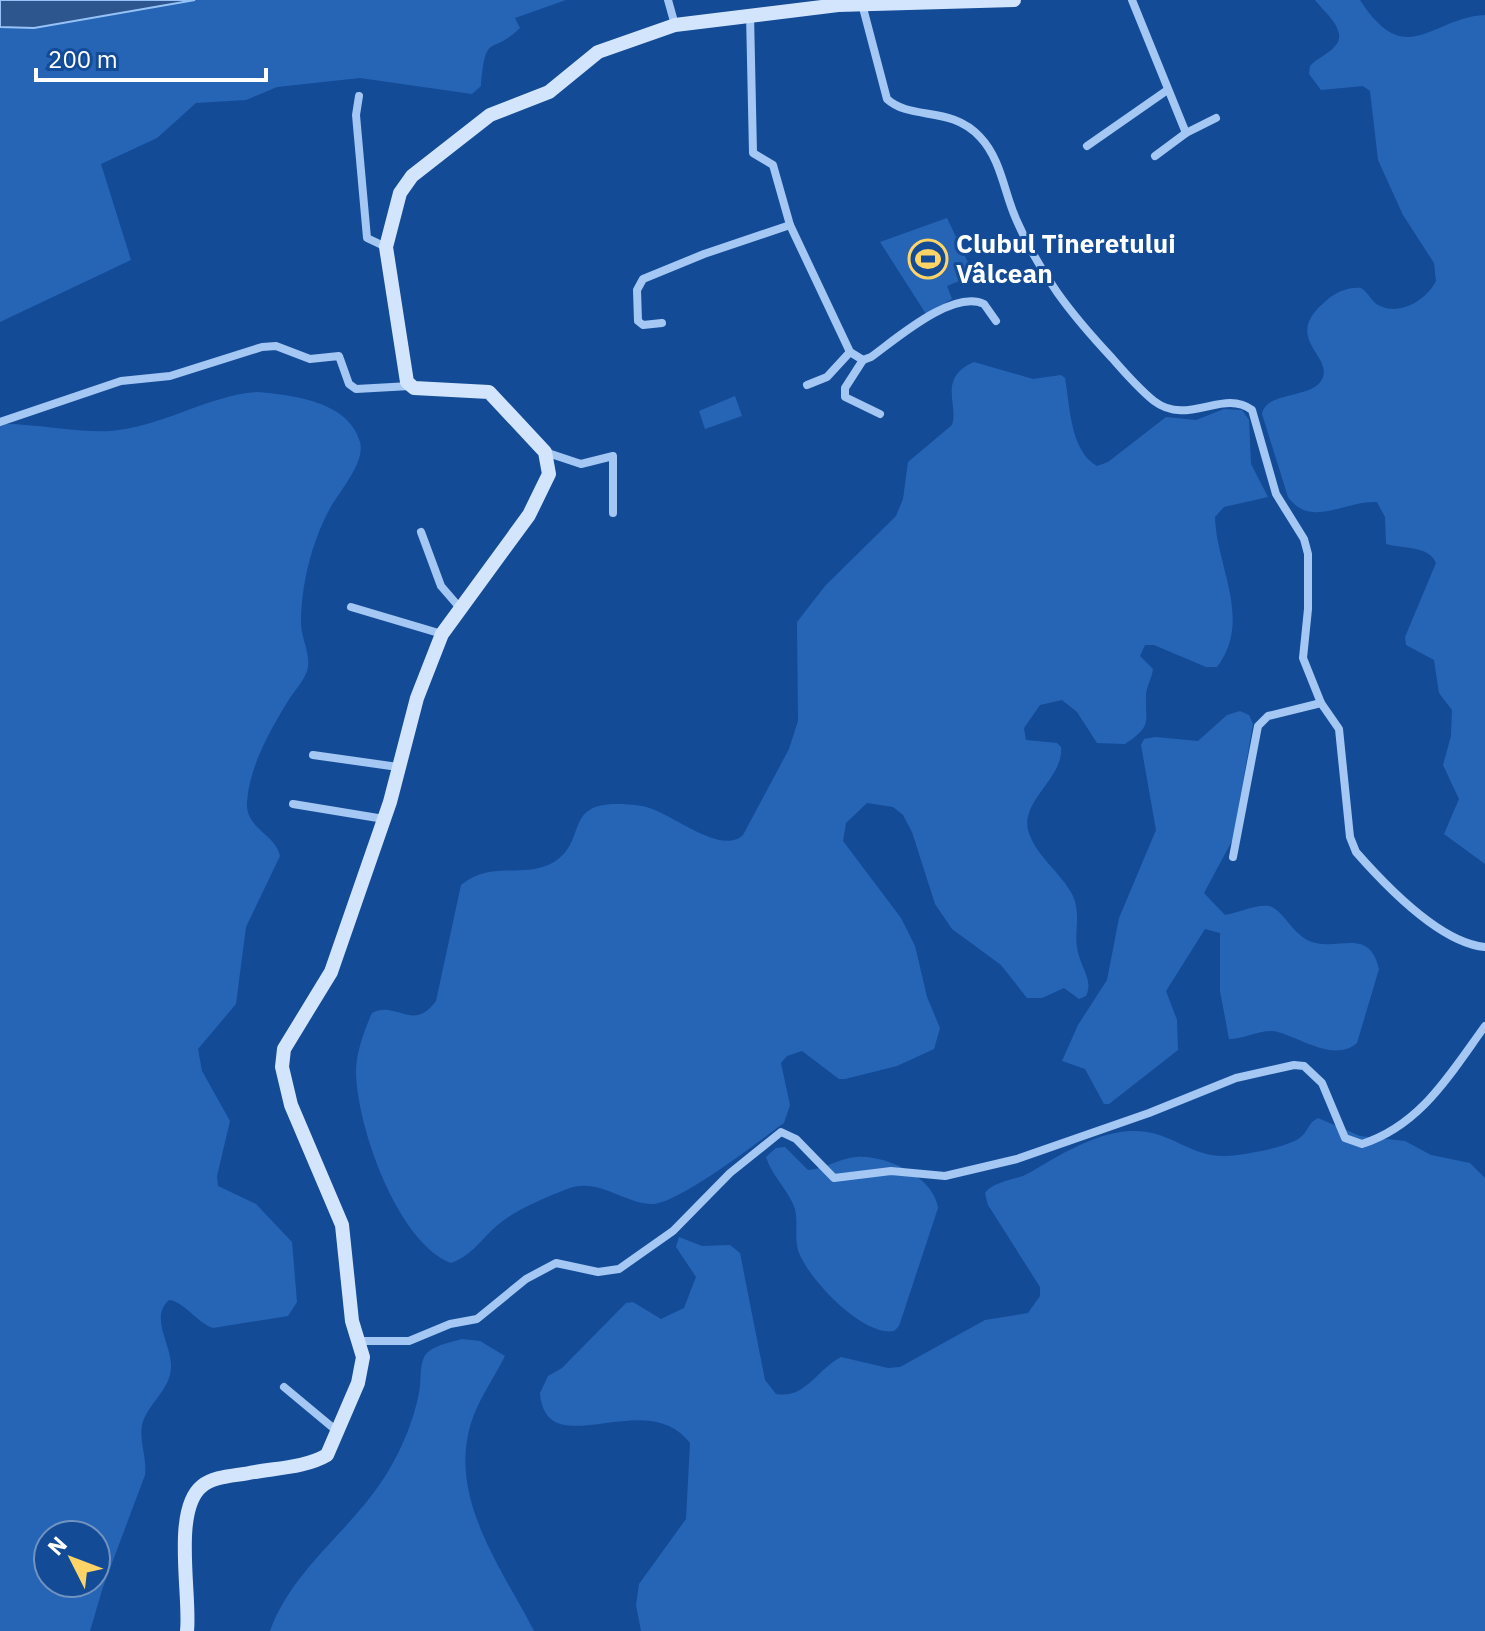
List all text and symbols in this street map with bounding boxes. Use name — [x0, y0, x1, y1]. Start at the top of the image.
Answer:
scale bar — [36, 32, 266, 82]
text: 200 m — [48, 43, 118, 75]
place label: Clubul Tineretului Vâlcean — [956, 226, 1176, 290]
sports icon: Clubul Tineretului Vâlcean — [907, 238, 949, 280]
north arrow — [32, 1519, 112, 1599]
text: N — [41, 1530, 73, 1561]

